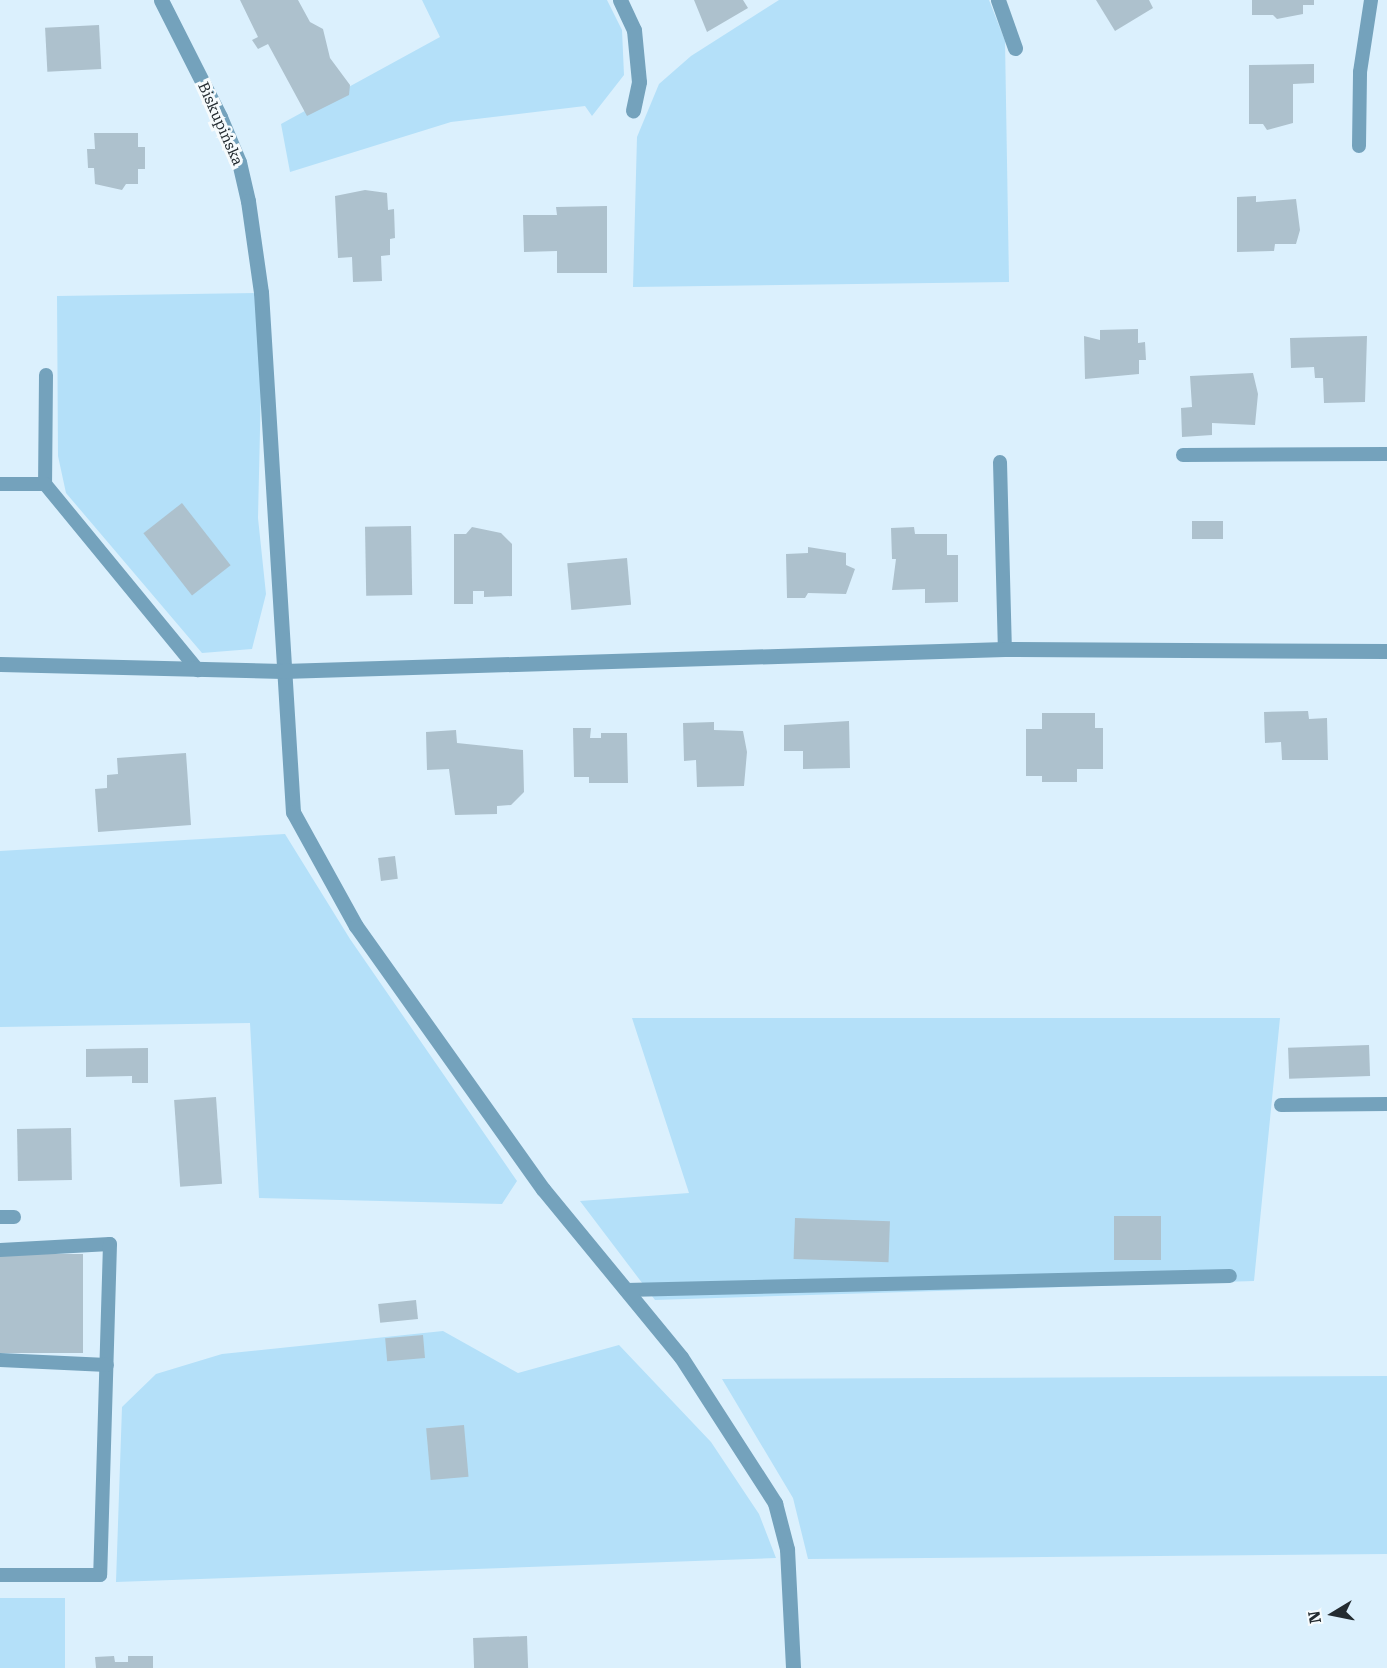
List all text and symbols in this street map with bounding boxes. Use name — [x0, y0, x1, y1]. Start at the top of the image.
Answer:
street label: Biskupińska — [194, 80, 246, 168]
north arrow — [1303, 1584, 1363, 1644]
text: N — [1304, 1610, 1325, 1625]

